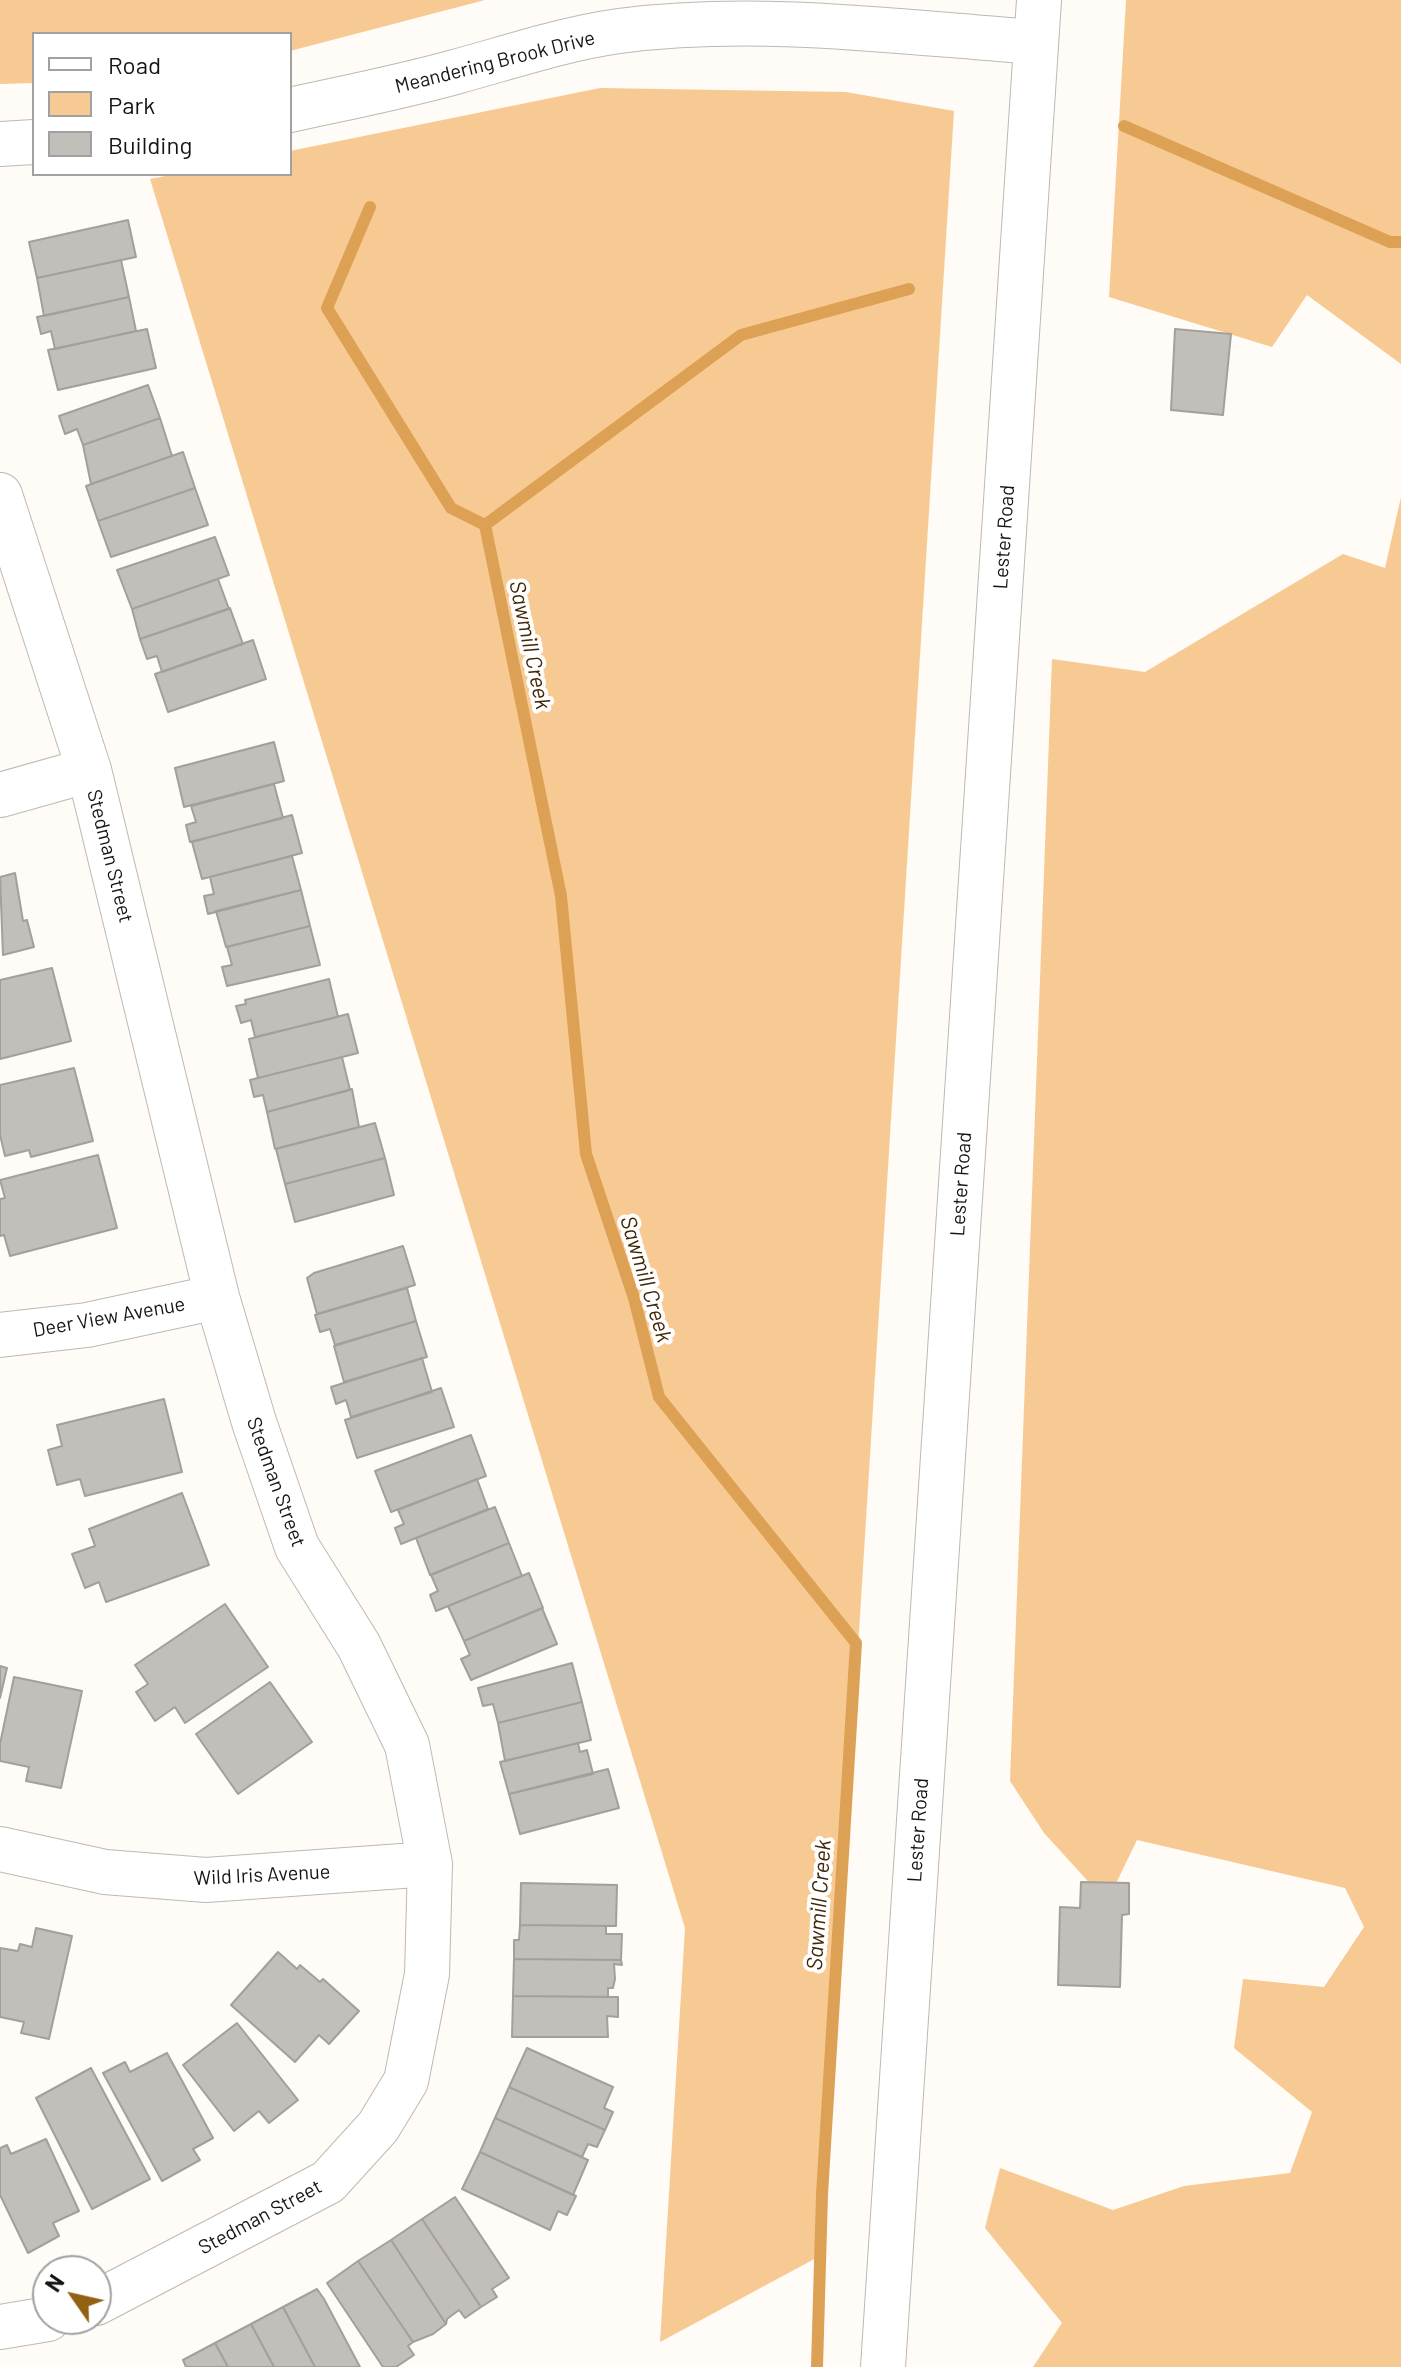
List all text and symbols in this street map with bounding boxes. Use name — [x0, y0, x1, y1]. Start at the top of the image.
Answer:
street label: Meandering Brook Drive — [393, 26, 597, 98]
legend — [32, 32, 292, 176]
text: Road — [108, 50, 161, 79]
text: Park — [108, 90, 155, 119]
text: Building — [108, 130, 192, 159]
street label: Lester Road — [988, 484, 1020, 590]
water label: Sawmill Creek — [503, 578, 557, 712]
street label: Stedman Street — [82, 787, 138, 925]
street label: Lester Road — [945, 1131, 977, 1237]
water label: Sawmill Creek — [614, 1213, 678, 1345]
street label: Deer View Avenue — [31, 1292, 187, 1342]
street label: Stedman Street — [241, 1414, 311, 1550]
street label: Lester Road — [902, 1777, 934, 1883]
water label: Sawmill Creek — [801, 1839, 837, 1971]
street label: Wild Iris Avenue — [193, 1859, 331, 1891]
street label: Stedman Street — [194, 2174, 326, 2260]
north arrow — [32, 2255, 112, 2335]
text: N — [39, 2269, 69, 2296]

